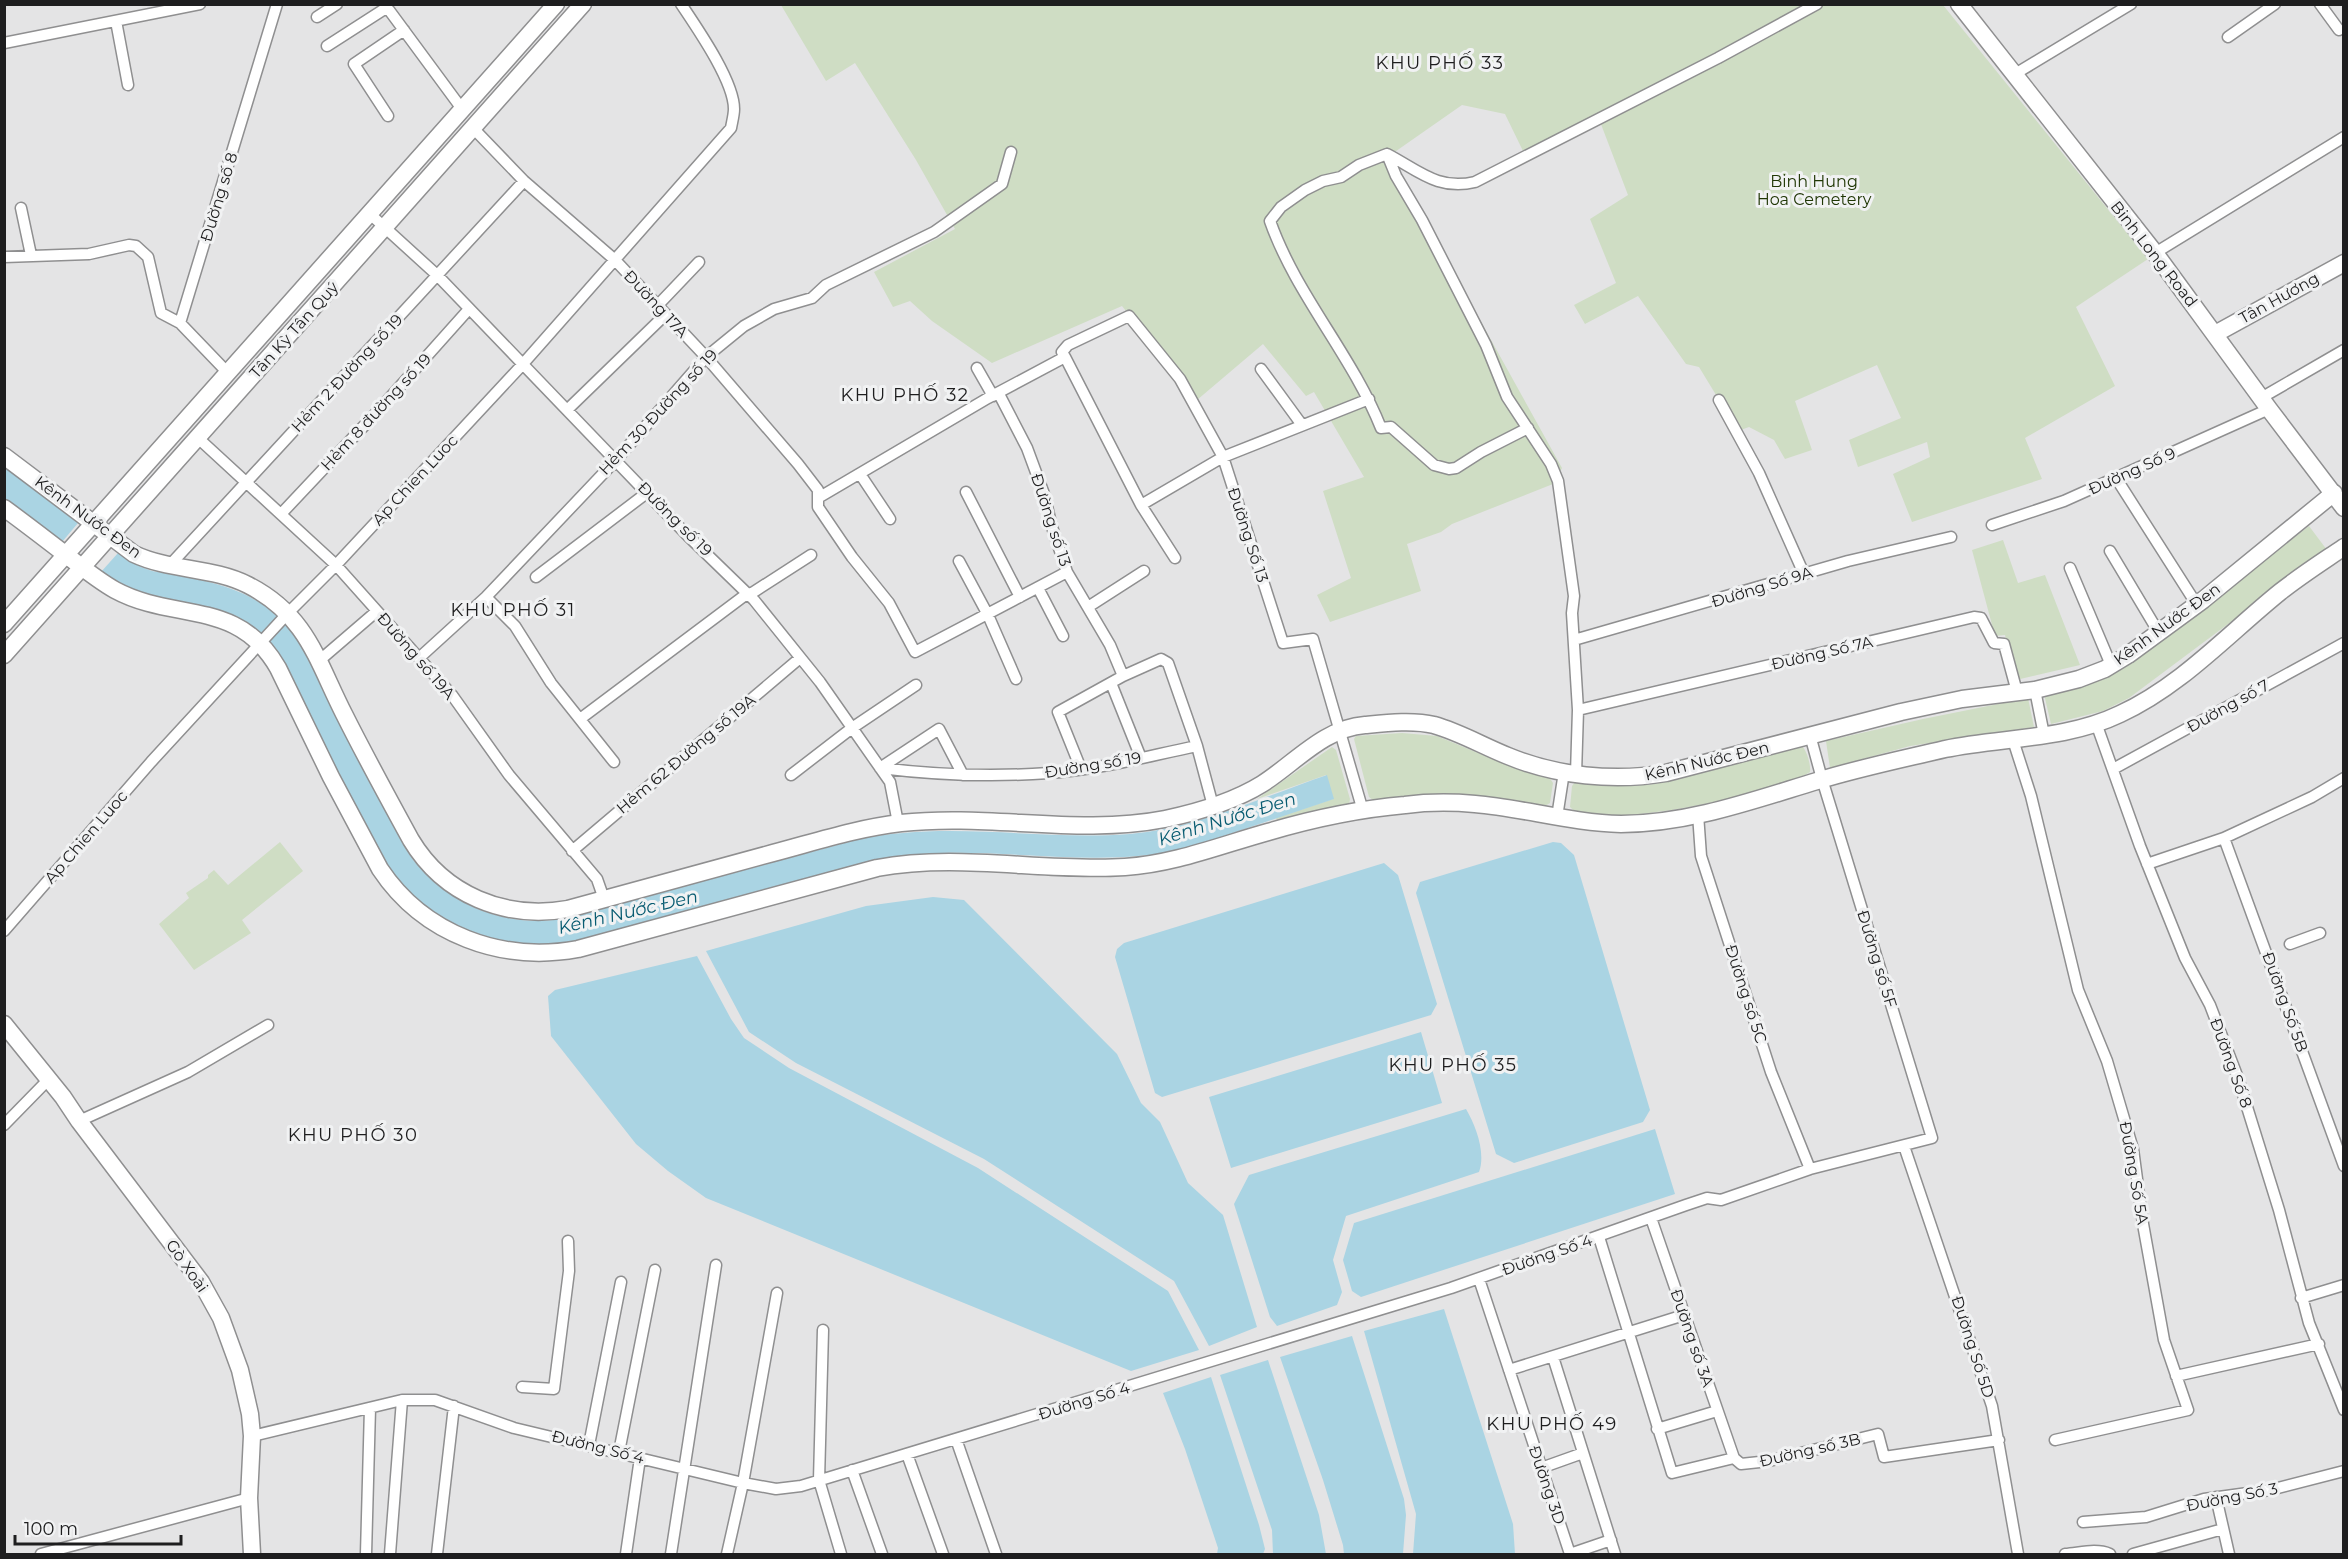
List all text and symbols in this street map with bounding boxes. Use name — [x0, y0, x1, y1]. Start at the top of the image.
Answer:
district label: KHU PHỐ 33 — [1376, 51, 1504, 74]
street label: Đường số 8 — [196, 150, 242, 244]
park label: Binh Hung Hoa Cemetery — [1757, 172, 1872, 209]
street label: Binh Long Road — [2107, 197, 2201, 311]
street label: Đường 17A — [620, 266, 692, 342]
street label: Tân Hương — [2236, 268, 2322, 328]
street label: Tân Kỳ Tân Quý — [246, 278, 343, 382]
street label: Hẻm 2 Đường số 19 — [287, 310, 407, 436]
street label: Hẻm 30 Đường số 19 — [595, 345, 721, 479]
street label: Hẻm 8 đường số 19 — [317, 350, 435, 474]
district label: KHU PHỐ 32 — [841, 383, 969, 406]
street label: Ap Chien Luoc — [368, 431, 462, 529]
street label: Đường Số 9 — [2085, 443, 2179, 499]
street label: Đường số 13 — [1027, 471, 1075, 569]
street label: Kênh Nước Đen — [31, 472, 145, 562]
street label: Đường số 19 — [634, 478, 716, 560]
street label: Đường Số 13 — [1224, 485, 1272, 585]
street label: Đường Số 9A — [1709, 562, 1815, 611]
street label: Kênh Nước Đen — [2110, 579, 2224, 669]
district label: KHU PHỐ 31 — [450, 598, 576, 621]
street label: Đường số 19A — [373, 609, 459, 704]
street label: Đường Số 7A — [1769, 632, 1875, 674]
street label: Đường số 7 — [2183, 676, 2273, 736]
street label: Hẻm 62 Đường số 19A — [613, 690, 760, 818]
street label: Kênh Nước Đen — [1643, 737, 1771, 785]
street label: Đường số 19 — [1043, 748, 1143, 782]
street label: Ap Chien Luoc — [41, 787, 131, 887]
water label: Kênh Nước Đen — [1155, 788, 1299, 850]
water label: Kênh Nước Đen — [556, 885, 700, 939]
street label: Đường số 5F — [1853, 908, 1901, 1010]
street label: Đường số 5C — [1721, 942, 1771, 1046]
street label: Đường Số 5B — [2258, 949, 2312, 1055]
street label: Đường Số 8 — [2206, 1016, 2256, 1110]
district label: KHU PHỐ 35 — [1389, 1053, 1517, 1076]
street label: Đường Số 5A — [2116, 1120, 2153, 1227]
district label: KHU PHỐ 30 — [288, 1123, 418, 1146]
street label: Đường Số 4 — [1499, 1231, 1595, 1279]
street label: Gò Xoài — [162, 1236, 212, 1296]
street label: Đường số 3A — [1666, 1287, 1718, 1390]
street label: Đường Số 5D — [1948, 1294, 1998, 1400]
street label: Đường Số 4 — [1036, 1378, 1132, 1424]
district label: KHU PHỐ 49 — [1486, 1412, 1618, 1435]
street label: Đường Số 4 — [550, 1426, 647, 1468]
street label: Đường số 3B — [1758, 1429, 1862, 1471]
street label: Đường 3D — [1525, 1443, 1569, 1527]
street label: Đường Số 3 — [2185, 1479, 2279, 1515]
scale bar — [15, 1508, 182, 1546]
text: 100 m — [24, 1518, 78, 1540]

